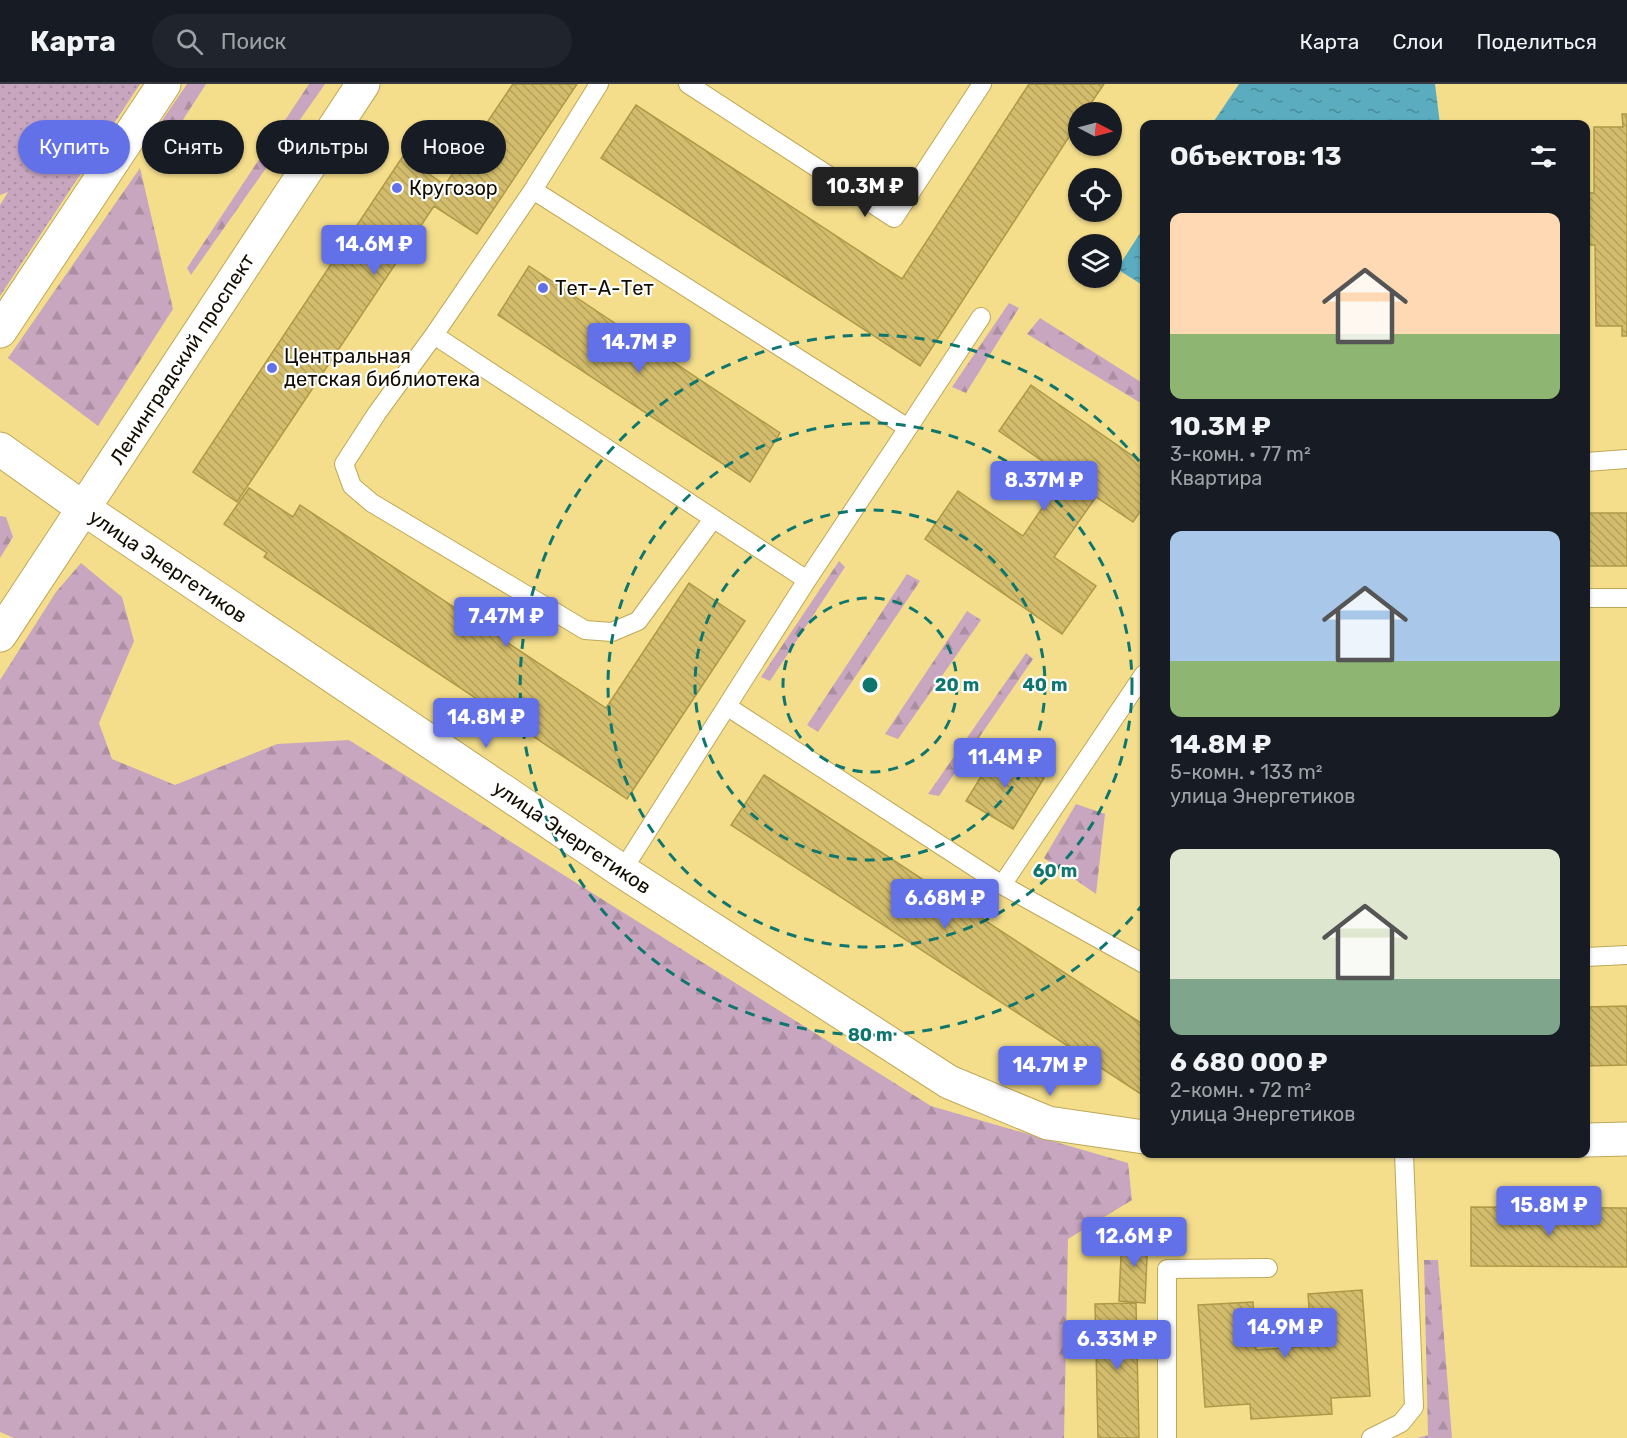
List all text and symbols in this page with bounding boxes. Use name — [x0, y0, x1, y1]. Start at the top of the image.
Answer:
search box — [152, 14, 572, 68]
text: Карта — [30, 25, 116, 58]
icon: search — [173, 25, 206, 58]
text: Поиск — [221, 28, 286, 55]
text: Карта — [1299, 29, 1359, 54]
text: Слои — [1392, 29, 1443, 54]
text: Поделиться — [1476, 29, 1597, 54]
north arrow — [1068, 102, 1122, 156]
map controls — [1068, 102, 1122, 288]
chip: Купить — [18, 120, 130, 174]
chip: Снять — [142, 120, 244, 174]
chip: Фильтры — [256, 120, 389, 174]
chip: Новое — [401, 120, 506, 174]
icon: filters — [1527, 140, 1560, 173]
text: Объектов: 13 — [1170, 141, 1342, 172]
pin: 10.3M ₽ — [810, 167, 920, 218]
button: locate — [1068, 168, 1122, 222]
text: 10.3M ₽ — [826, 174, 904, 198]
place label: Кругозор — [409, 176, 498, 200]
marker: Кругозор — [390, 181, 404, 195]
pin: 14.6M ₽ — [319, 225, 429, 276]
text: 14.6M ₽ — [335, 232, 413, 256]
button: layers — [1068, 234, 1122, 288]
street label: Ленинградский проспект — [105, 249, 259, 469]
icon: home — [1311, 252, 1419, 360]
place label: Тет-А-Тет — [555, 276, 654, 300]
marker: Тет-А-Тет — [536, 281, 550, 295]
pin: 14.7M ₽ — [584, 323, 694, 374]
text: 14.7M ₽ — [601, 330, 677, 354]
place label: Центральная детская библиотека — [284, 344, 480, 391]
marker: Центральная детская библиотека — [265, 361, 279, 375]
text: 10.3M ₽ — [1170, 411, 1271, 442]
text: 3-комн. · 77 m² — [1170, 442, 1311, 466]
pin: 8.37M ₽ — [989, 461, 1099, 512]
text: Квартира — [1170, 466, 1262, 490]
text: 8.37M ₽ — [1004, 468, 1084, 492]
street label: улица Энергетиков — [84, 504, 252, 628]
icon: home — [1311, 570, 1419, 678]
pin: 7.47M ₽ — [451, 597, 561, 648]
text: 7.47M ₽ — [468, 604, 544, 628]
text: 20 m — [935, 674, 979, 696]
text: 40 m — [1023, 674, 1067, 696]
centre of rings — [860, 675, 880, 695]
pin: 14.8M ₽ — [431, 698, 541, 749]
text: 14.8M ₽ — [447, 705, 525, 729]
text: 14.8M ₽ — [1170, 729, 1271, 760]
pin: 11.4M ₽ — [950, 738, 1060, 789]
text: 11.4M ₽ — [968, 745, 1042, 769]
text: 5-комн. · 133 m² — [1170, 760, 1323, 784]
street label: улица Энергетиков — [488, 775, 656, 899]
text: улица Энергетиков — [1170, 784, 1356, 808]
text: 60 m — [1033, 860, 1077, 882]
pin: 6.68M ₽ — [890, 879, 1000, 930]
text: 6.68M ₽ — [905, 886, 985, 910]
icon: home — [1311, 888, 1419, 996]
text: 80 m — [848, 1024, 892, 1046]
pin: 14.7M ₽ — [995, 1046, 1105, 1097]
text: 6 680 000 ₽ — [1170, 1047, 1328, 1078]
text: 14.7M ₽ — [1012, 1053, 1088, 1077]
text: 2-комн. · 72 m² — [1170, 1078, 1311, 1102]
text: улица Энергетиков — [1170, 1102, 1356, 1126]
pin: 15.8M ₽ — [1494, 1186, 1604, 1237]
text: 15.8M ₽ — [1510, 1193, 1588, 1217]
pin: 12.6M ₽ — [1079, 1217, 1189, 1268]
text: 12.6M ₽ — [1096, 1224, 1172, 1248]
pin: 14.9M ₽ — [1230, 1308, 1340, 1359]
text: 14.9M ₽ — [1247, 1315, 1323, 1339]
pin: 6.33M ₽ — [1062, 1320, 1172, 1371]
text: 6.33M ₽ — [1077, 1327, 1157, 1351]

